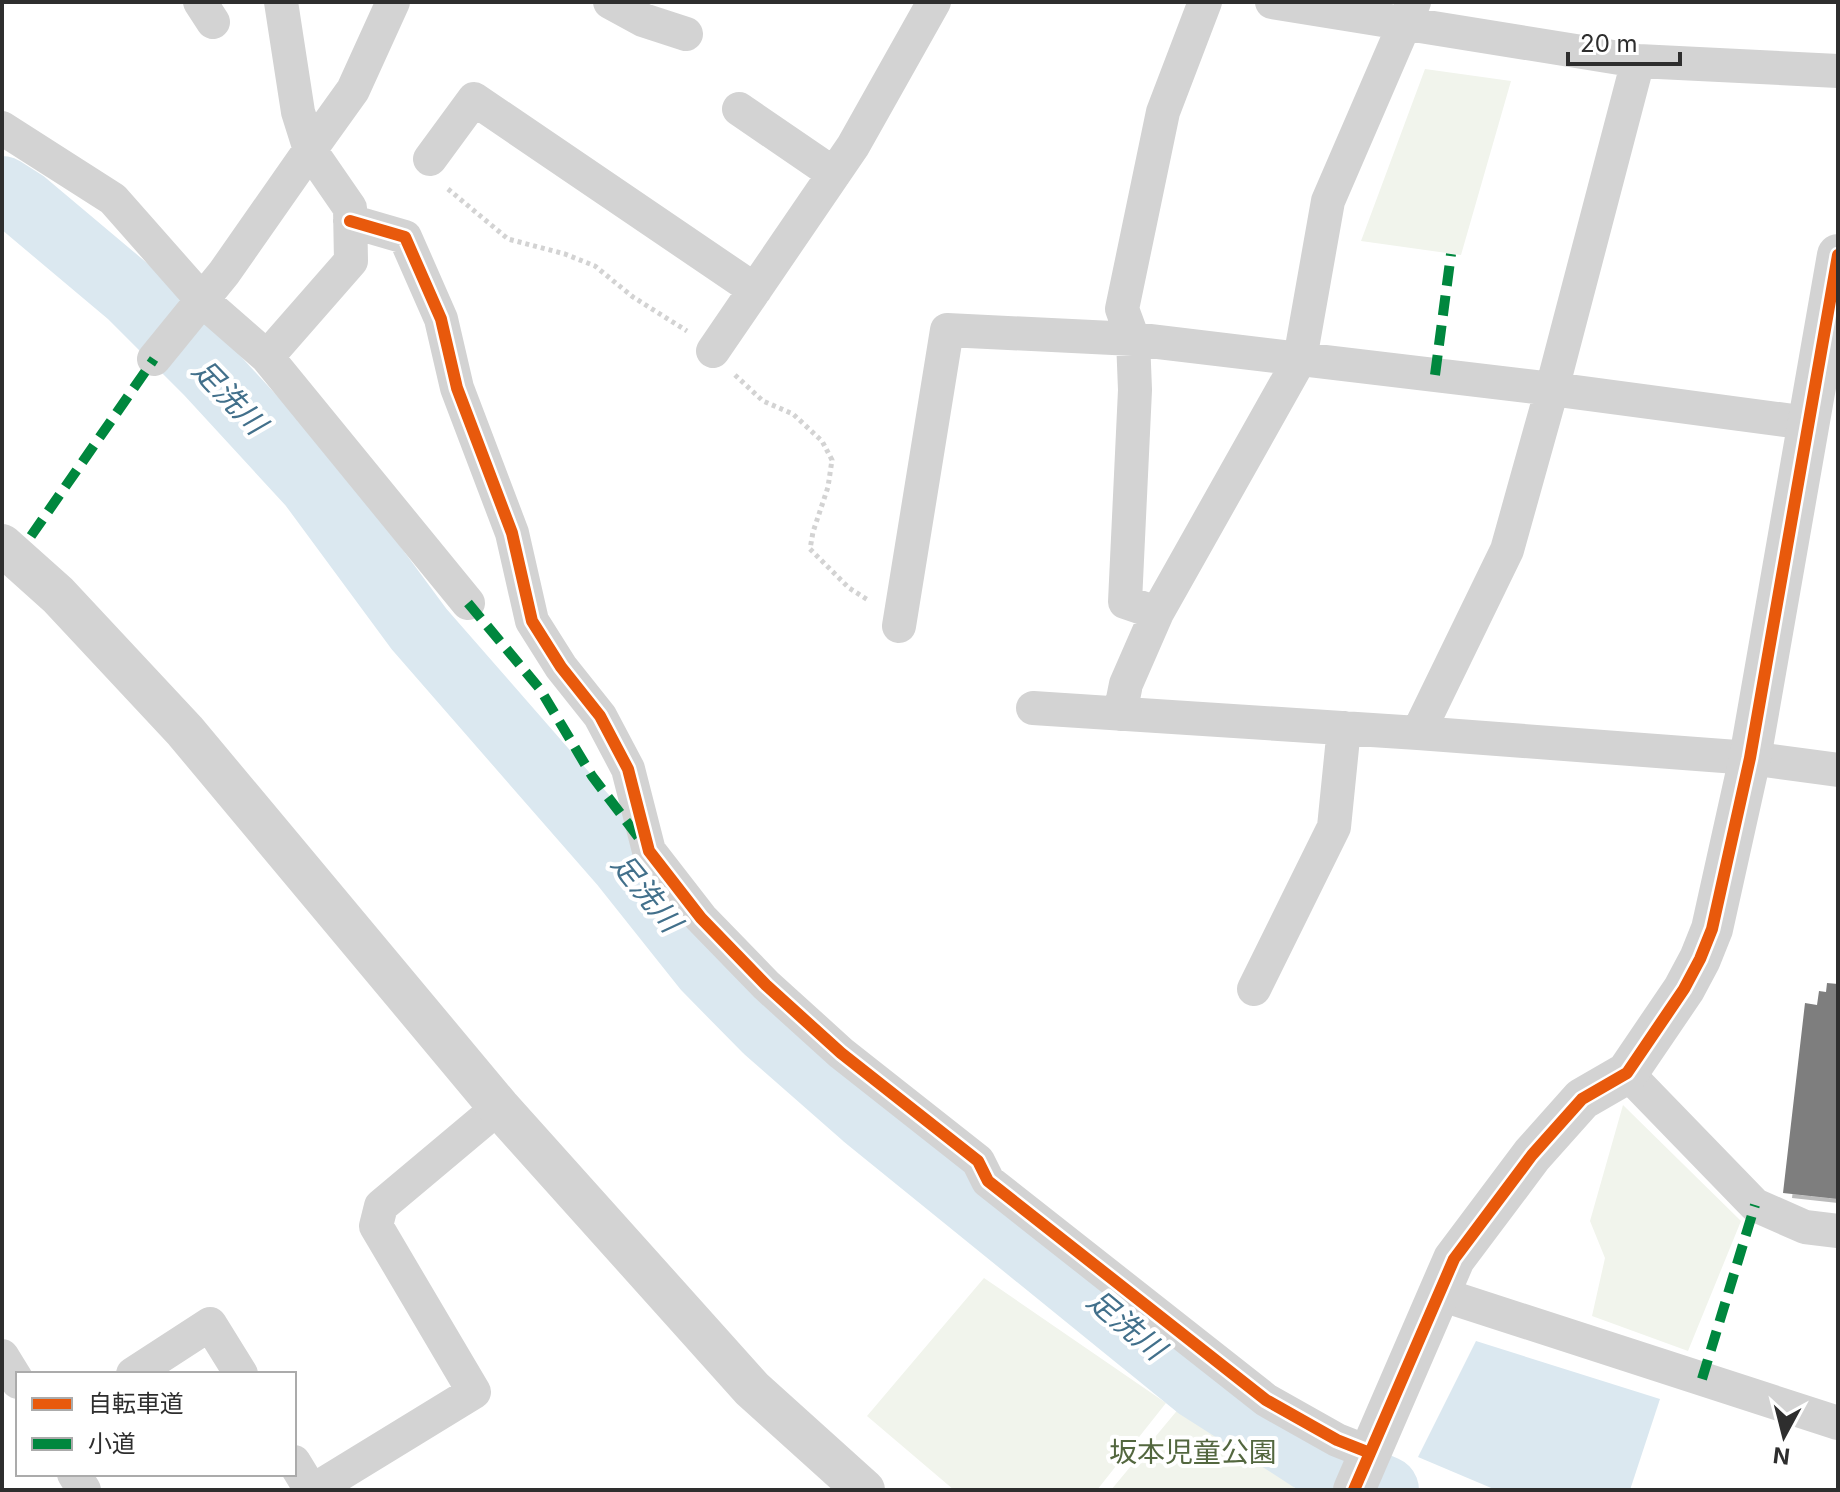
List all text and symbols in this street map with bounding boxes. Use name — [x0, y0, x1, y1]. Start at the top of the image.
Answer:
scale bar — [1568, 16, 1680, 66]
text: 20 m — [1580, 29, 1638, 58]
water label: 足洗川 — [186, 351, 276, 443]
water label: 足洗川 — [604, 846, 691, 941]
water label: 足洗川 — [1081, 1282, 1175, 1369]
legend — [16, 1372, 296, 1476]
text: 自転車道 — [88, 1389, 184, 1418]
north arrow — [1744, 1396, 1824, 1476]
text: 小道 — [88, 1429, 136, 1458]
park label: 坂本児童公園 — [1109, 1435, 1277, 1469]
text: N — [1772, 1442, 1791, 1470]

